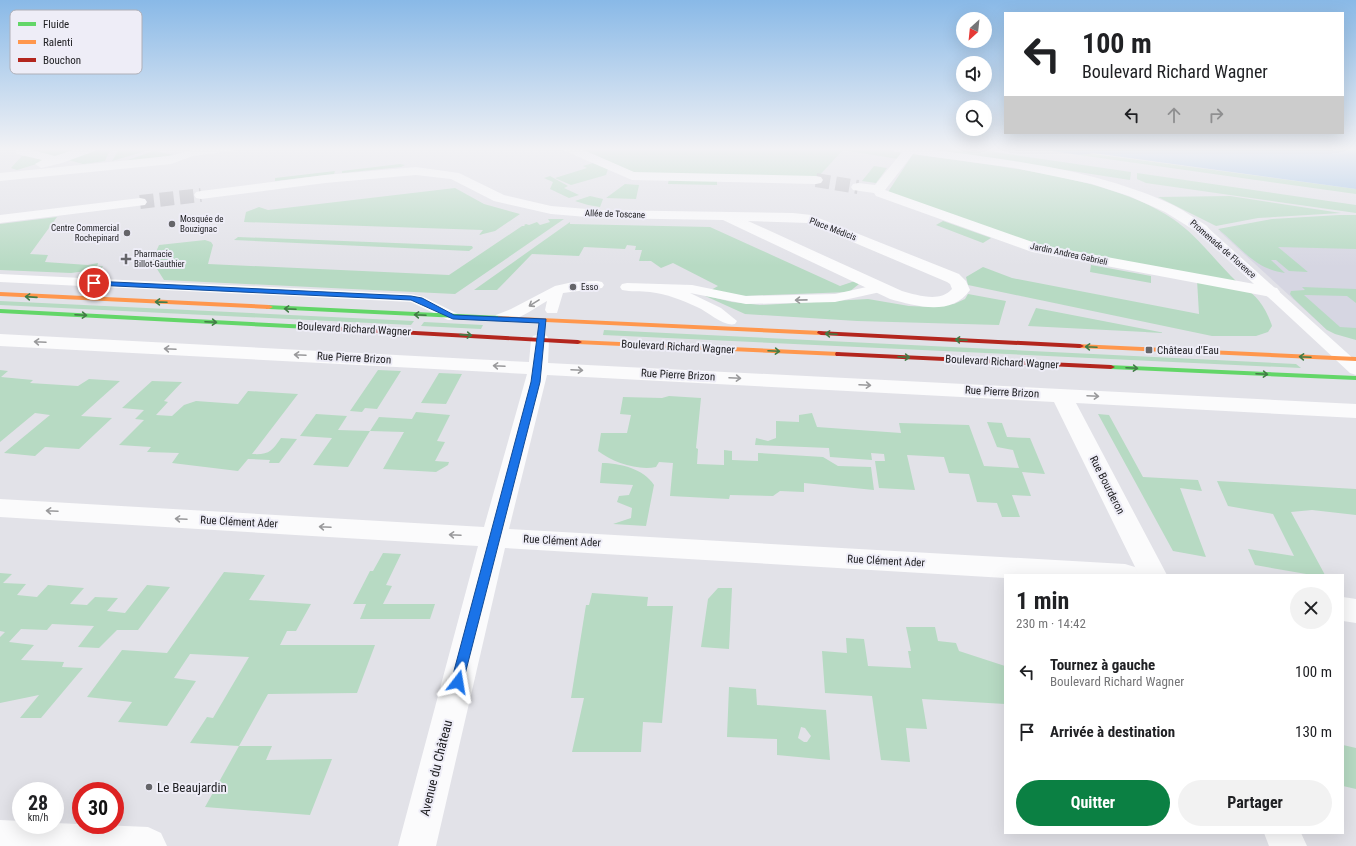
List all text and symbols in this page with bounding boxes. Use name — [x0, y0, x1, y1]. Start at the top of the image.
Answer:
legend — [10, 10, 142, 74]
north arrow — [956, 12, 992, 48]
map controls — [956, 12, 992, 136]
text: Fluide — [43, 18, 69, 31]
text: 100 m — [1082, 27, 1152, 60]
icon: left — [1016, 28, 1068, 80]
text: Ralenti — [43, 36, 73, 49]
text: Bouchon — [43, 54, 81, 67]
button: sound — [956, 56, 992, 92]
text: Boulevard Richard Wagner — [1082, 61, 1268, 82]
button: search — [956, 100, 992, 136]
icon: left — [1121, 104, 1143, 126]
icon: ahead — [1163, 104, 1185, 126]
icon: right — [1205, 104, 1227, 126]
street label: Allée de Toscane — [585, 208, 645, 220]
place label: Mosquée de Bouzignac — [180, 214, 223, 234]
street label: Place Médicis — [808, 215, 858, 243]
street label: Promenade de Florence — [1188, 218, 1258, 280]
marker: Mosquée de Bouzignac — [167, 219, 177, 229]
place label: Centre Commercial Rochepinard — [51, 223, 119, 243]
marker: Centre Commercial Rochepinard — [122, 228, 132, 238]
street label: Jardin Andrea Gabrieli — [1029, 241, 1109, 267]
place label: Pharmacie Billot-Gauthier — [134, 249, 185, 269]
marker: Pharmacie Billot-Gauthier — [121, 254, 131, 264]
pin — [77, 266, 111, 300]
icon: arrive — [83, 272, 105, 294]
marker: Esso — [568, 282, 578, 292]
place label: Esso — [581, 282, 599, 292]
one-way arrow — [25, 293, 38, 300]
one-way arrow — [795, 296, 808, 303]
one-way arrow — [155, 299, 168, 306]
one-way arrow — [529, 299, 540, 307]
one-way arrow — [284, 305, 297, 313]
one-way arrow — [74, 312, 87, 319]
one-way arrow — [414, 312, 427, 319]
one-way arrow — [204, 318, 217, 326]
street label: Boulevard Richard Wagner — [297, 320, 412, 338]
one-way arrow — [825, 330, 838, 338]
one-way arrow — [459, 332, 472, 339]
one-way arrow — [955, 337, 968, 344]
one-way arrow — [34, 338, 47, 345]
street label: Boulevard Richard Wagner — [621, 338, 736, 356]
one-way arrow — [1085, 343, 1098, 350]
place label: Château d'Eau — [1157, 344, 1219, 357]
one-way arrow — [164, 345, 177, 352]
marker: Château d'Eau — [1144, 345, 1154, 355]
one-way arrow — [767, 348, 780, 355]
street label: Rue Pierre Brizon — [317, 350, 391, 366]
one-way arrow — [294, 352, 307, 359]
street label: Boulevard Richard Wagner — [945, 353, 1060, 371]
one-way arrow — [1299, 353, 1312, 361]
one-way arrow — [897, 354, 910, 361]
one-way arrow — [493, 362, 506, 370]
one-way arrow — [1125, 364, 1138, 372]
one-way arrow — [570, 367, 583, 374]
street label: Rue Pierre Brizon — [641, 367, 715, 383]
one-way arrow — [1255, 370, 1268, 378]
one-way arrow — [728, 375, 741, 382]
one-way arrow — [858, 381, 871, 388]
street label: Rue Pierre Brizon — [965, 384, 1039, 400]
one-way arrow — [1086, 393, 1099, 400]
street label: Rue Bourderon — [1087, 454, 1127, 516]
one-way arrow — [46, 507, 59, 515]
street label: Rue Clément Ader — [200, 513, 279, 531]
one-way arrow — [175, 515, 188, 522]
one-way arrow — [319, 524, 332, 531]
one-way arrow — [449, 531, 462, 539]
street label: Rue Clément Ader — [523, 532, 602, 550]
street label: Rue Clément Ader — [847, 552, 926, 570]
text: 1 min — [1016, 587, 1069, 615]
button: close — [1290, 587, 1332, 629]
text: 230 m · 14:42 — [1016, 616, 1086, 631]
text: Tournez à gauche — [1050, 656, 1155, 674]
position arrow — [437, 661, 479, 703]
icon: left — [1016, 661, 1038, 683]
text: 100 m — [1295, 663, 1332, 681]
text: Boulevard Richard Wagner — [1050, 674, 1184, 689]
street label: Avenue du Château — [417, 718, 455, 818]
icon: arrive — [1016, 721, 1038, 743]
text: Arrivée à destination — [1050, 723, 1175, 741]
text: 130 m — [1295, 723, 1332, 741]
place label: Le Beaujardin — [157, 780, 227, 795]
button: Quitter — [1016, 780, 1170, 826]
button: Partager — [1178, 780, 1332, 826]
speed limit sign: 30 — [72, 782, 124, 834]
marker: Le Beaujardin — [144, 782, 154, 792]
text: 28 — [28, 791, 48, 815]
text: km/h — [28, 812, 48, 823]

